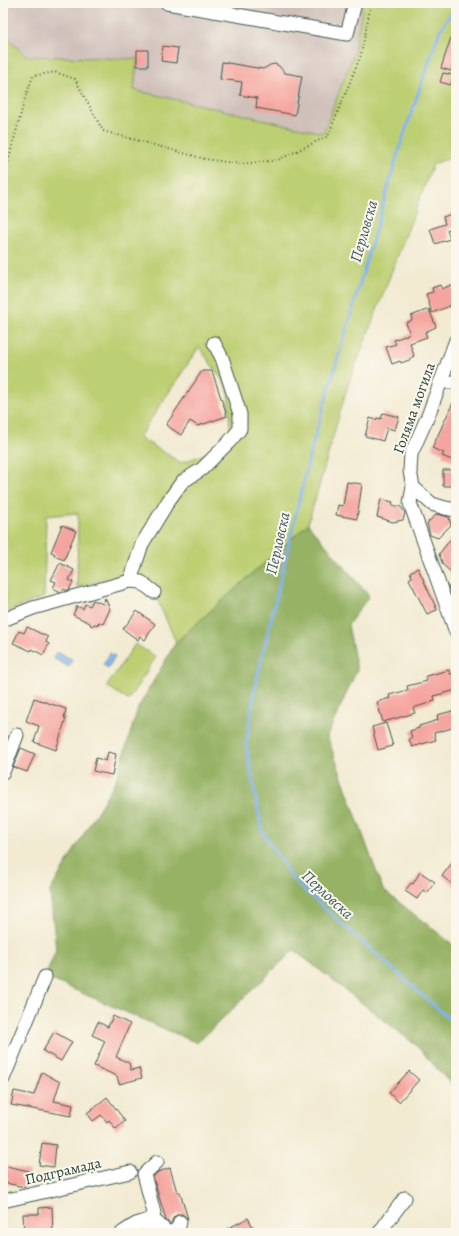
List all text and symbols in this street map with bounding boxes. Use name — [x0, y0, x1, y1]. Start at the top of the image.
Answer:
water label: Перловска — [345, 198, 383, 265]
street label: Голяма могила — [388, 360, 440, 456]
water label: Перловска — [260, 510, 296, 577]
water label: Перловска — [297, 865, 358, 924]
street label: Подграмада — [23, 1153, 103, 1189]

